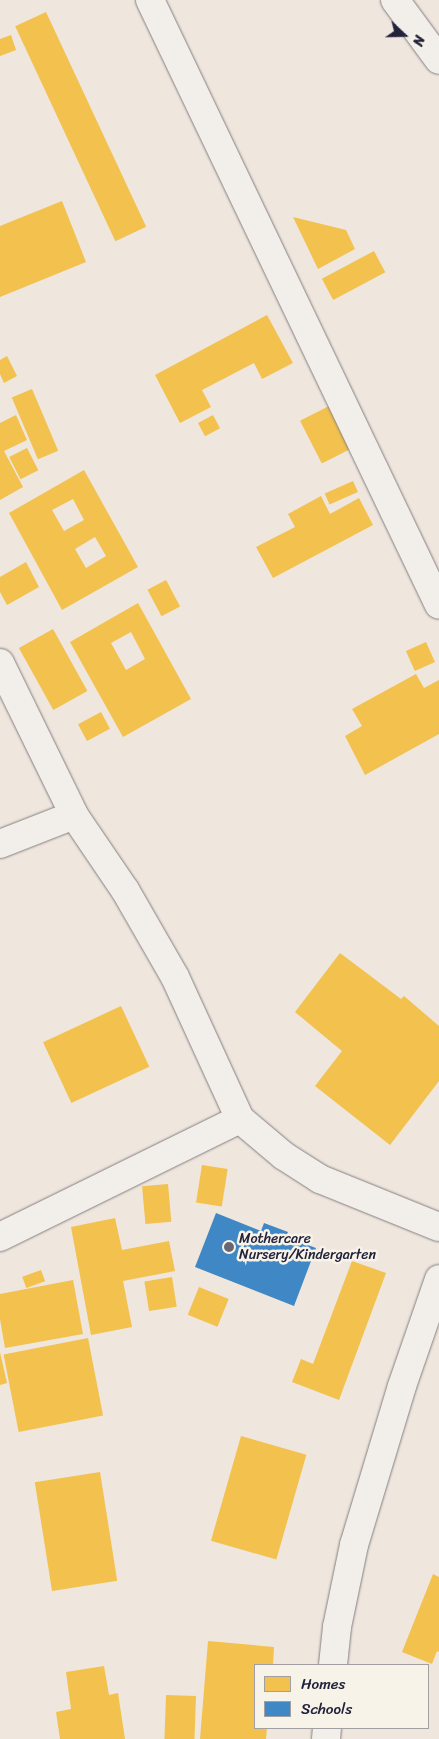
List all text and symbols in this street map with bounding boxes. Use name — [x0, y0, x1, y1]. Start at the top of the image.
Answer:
north arrow — [379, 10, 429, 60]
text: N — [405, 32, 432, 50]
place label: Mothercare Nursery/Kindergarten — [239, 1231, 376, 1264]
marker: Mothercare Nursery/Kindergarten — [223, 1241, 235, 1253]
legend — [254, 1664, 429, 1729]
text: Homes — [301, 1671, 345, 1697]
text: Schools — [301, 1696, 352, 1722]

